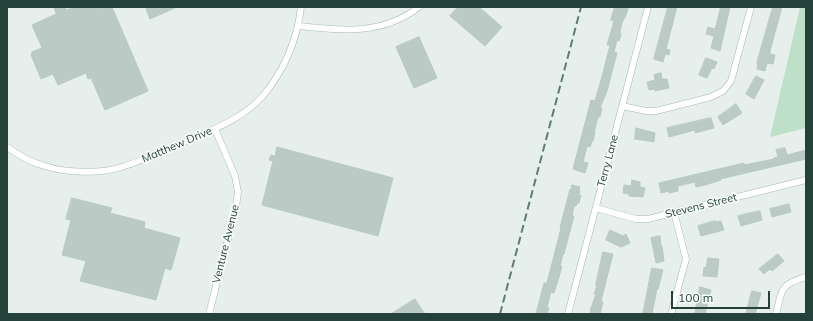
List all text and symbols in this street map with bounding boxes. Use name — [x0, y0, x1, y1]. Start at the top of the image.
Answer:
street label: Matthew Drive — [140, 124, 214, 166]
street label: Terry Lane — [595, 133, 621, 189]
street label: Stevens Street — [664, 191, 738, 221]
street label: Venture Avenue — [210, 203, 242, 285]
scale bar — [673, 283, 772, 309]
text: 100 m — [678, 290, 713, 305]

